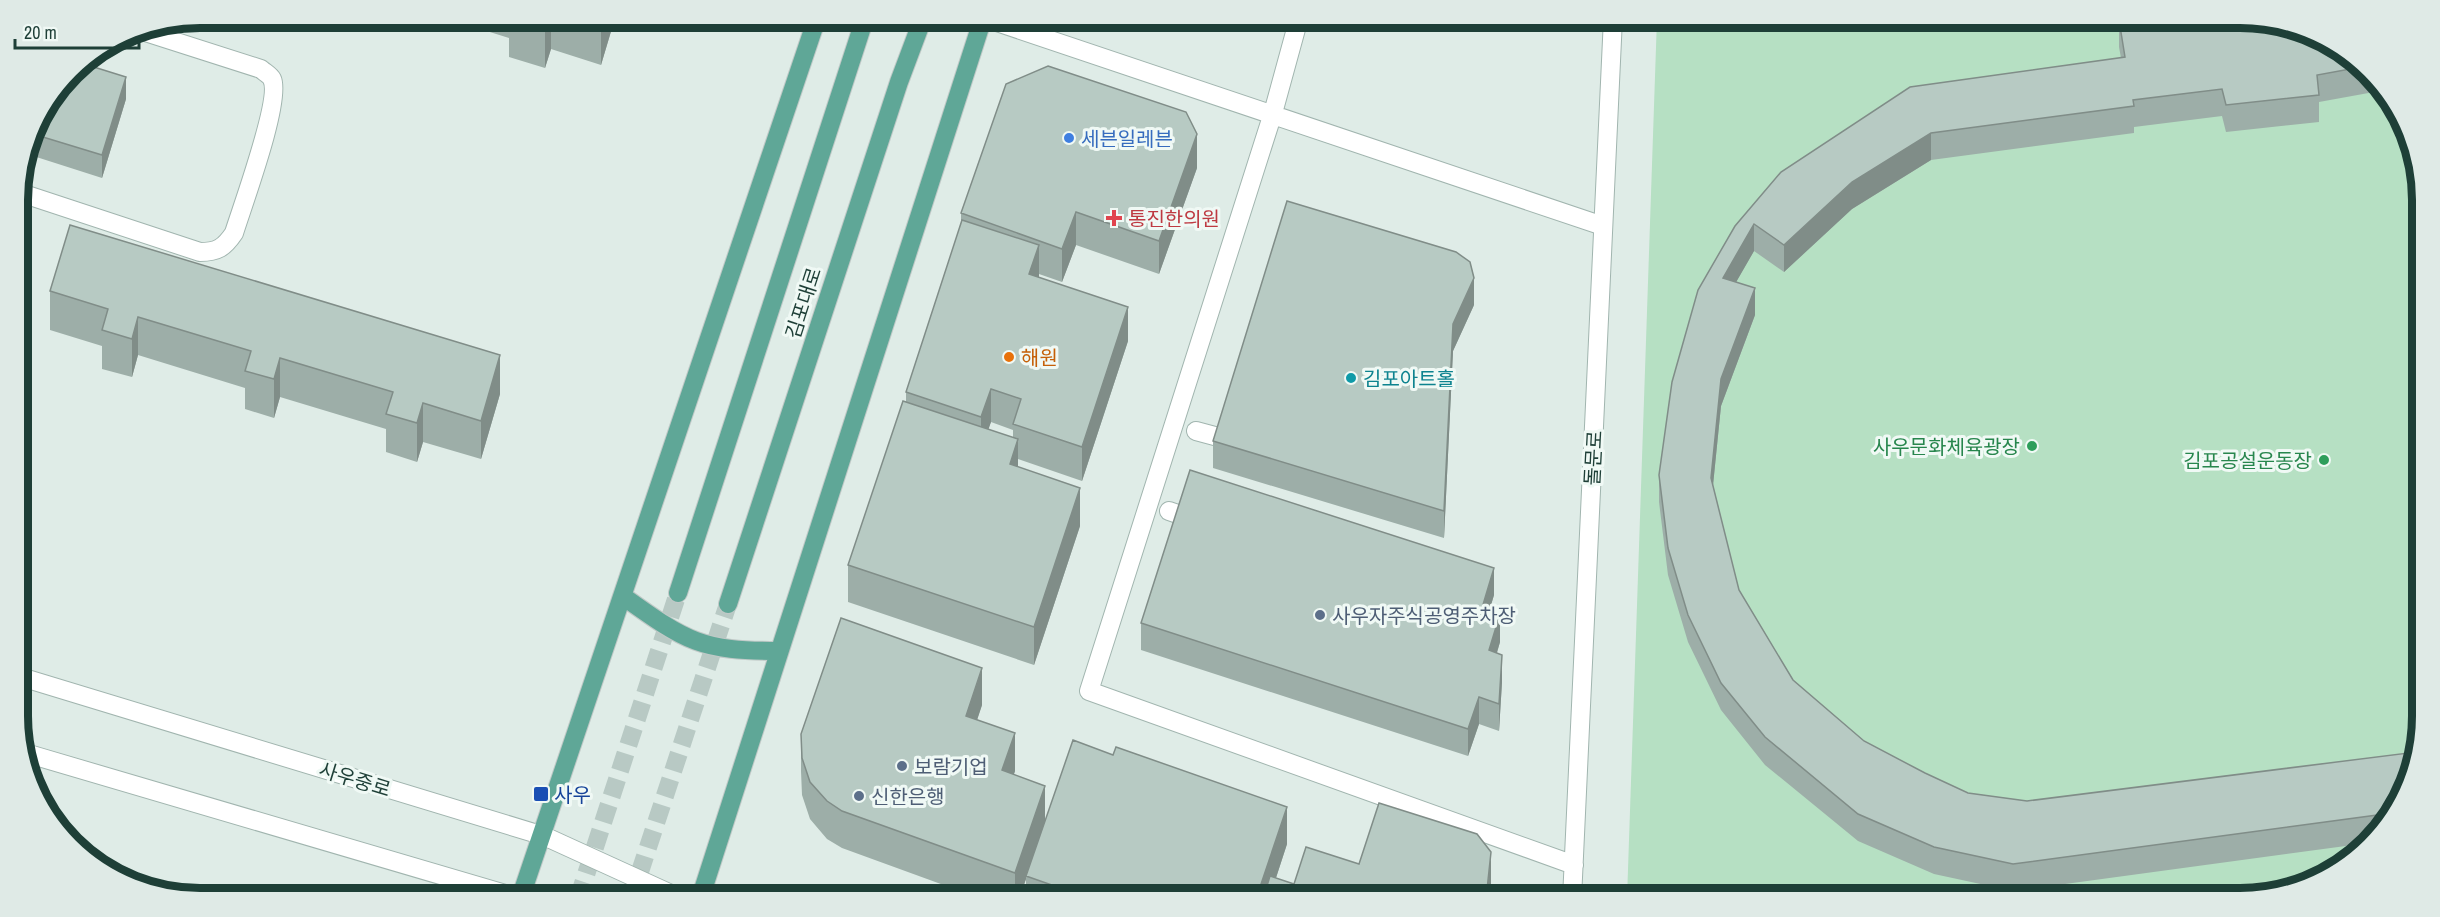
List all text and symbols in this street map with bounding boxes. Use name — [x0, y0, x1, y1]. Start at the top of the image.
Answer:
scale bar — [15, 12, 140, 50]
text: 20 m — [24, 20, 57, 45]
place label: 세븐일레븐 — [1081, 125, 1173, 152]
marker: 세븐일레븐 — [1062, 131, 1076, 145]
place label: 통진한의원 — [1128, 205, 1220, 232]
marker: 통진한의원 — [1105, 209, 1123, 227]
street label: 김포대로 — [779, 264, 827, 342]
place label: 해원 — [1021, 344, 1058, 371]
marker: 해원 — [1002, 350, 1016, 364]
place label: 김포아트홀 — [1363, 365, 1455, 392]
marker: 김포아트홀 — [1344, 371, 1358, 385]
street label: 돌문로 — [1578, 430, 1608, 486]
place label: 사우문화체육광장 — [1873, 433, 2020, 460]
marker: 사우문화체육광장 — [2025, 439, 2039, 453]
place label: 김포공설운동장 — [2183, 447, 2312, 474]
marker: 김포공설운동장 — [2317, 453, 2331, 467]
place label: 사우자주식공영주차장 — [1332, 602, 1516, 629]
marker: 사우자주식공영주차장 — [1313, 608, 1327, 622]
place label: 보람기업 — [914, 753, 988, 780]
street label: 사우중로 — [316, 755, 394, 803]
marker: 보람기업 — [895, 759, 909, 773]
place label: 사우 — [554, 781, 591, 808]
place label: 신한은행 — [871, 783, 945, 810]
marker: 사우 — [532, 785, 550, 803]
marker: 신한은행 — [852, 789, 866, 803]

